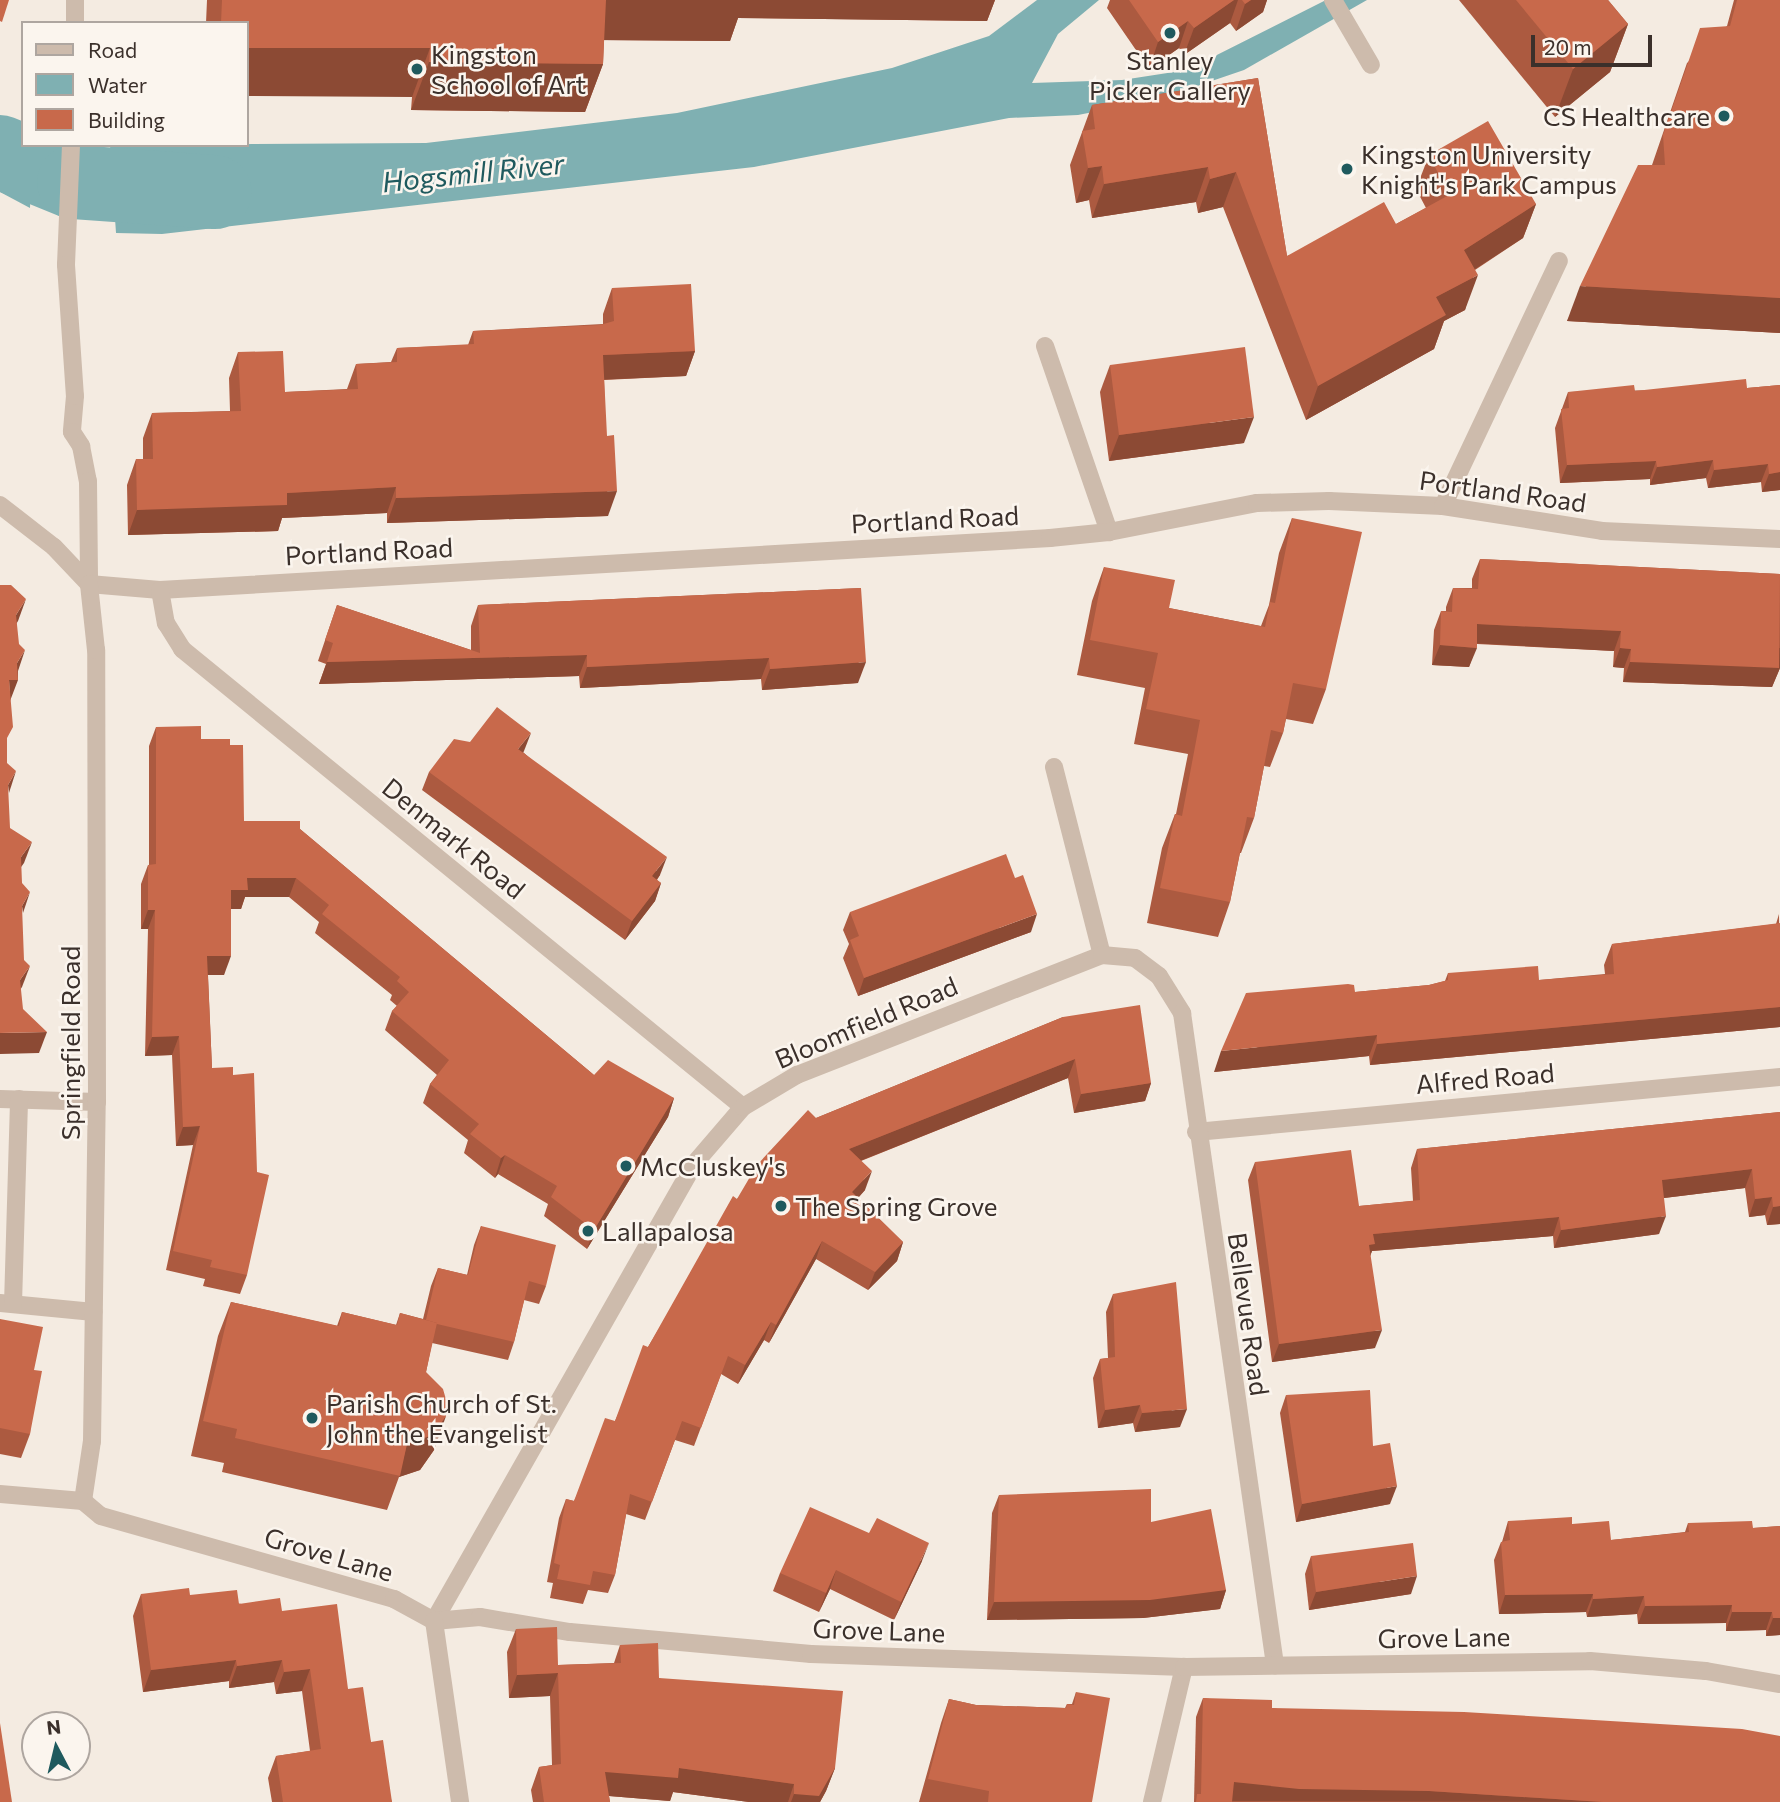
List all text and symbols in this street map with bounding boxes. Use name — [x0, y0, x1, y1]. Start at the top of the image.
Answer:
legend — [21, 21, 248, 147]
scale bar — [1535, 21, 1656, 65]
marker: Stanley Picker Gallery — [1162, 25, 1178, 41]
text: 20 m — [1544, 34, 1592, 59]
text: Road — [88, 37, 137, 62]
place label: Kingston School of Art — [431, 38, 586, 100]
place label: Stanley Picker Gallery — [1089, 44, 1251, 106]
marker: Kingston School of Art — [409, 61, 425, 77]
text: Water — [88, 72, 147, 97]
place label: CS Healthcare — [1543, 100, 1710, 132]
text: Building — [88, 107, 165, 132]
marker: CS Healthcare — [1716, 108, 1732, 124]
place label: Kingston University Knight's Park Campus — [1361, 138, 1617, 200]
water label: Hogsmill River — [380, 146, 566, 198]
marker: Kingston University Knight's Park Campus — [1339, 161, 1355, 177]
street label: Portland Road — [1418, 464, 1588, 518]
street label: Portland Road — [850, 499, 1020, 539]
street label: Portland Road — [284, 531, 454, 571]
street label: Denmark Road — [376, 771, 532, 905]
street label: Springfield Road — [54, 946, 86, 1140]
street label: Bloomfield Road — [770, 970, 962, 1074]
street label: Alfred Road — [1414, 1056, 1556, 1100]
place label: McCluskey's — [640, 1150, 786, 1182]
marker: McCluskey's — [618, 1158, 634, 1174]
place label: The Spring Grove — [795, 1190, 998, 1222]
marker: The Spring Grove — [773, 1198, 789, 1214]
place label: Lallapalosa — [602, 1215, 734, 1247]
marker: Lallapalosa — [580, 1223, 596, 1239]
street label: Bellevue Road — [1222, 1230, 1276, 1398]
place label: Parish Church of St. John the Evangelist — [326, 1387, 557, 1448]
marker: Parish Church of St. John the Evangelist — [304, 1410, 320, 1426]
street label: Grove Lane — [261, 1521, 397, 1587]
street label: Grove Lane — [812, 1612, 946, 1648]
street label: Grove Lane — [1377, 1620, 1511, 1654]
north arrow — [21, 1711, 91, 1781]
text: N — [45, 1714, 62, 1739]

